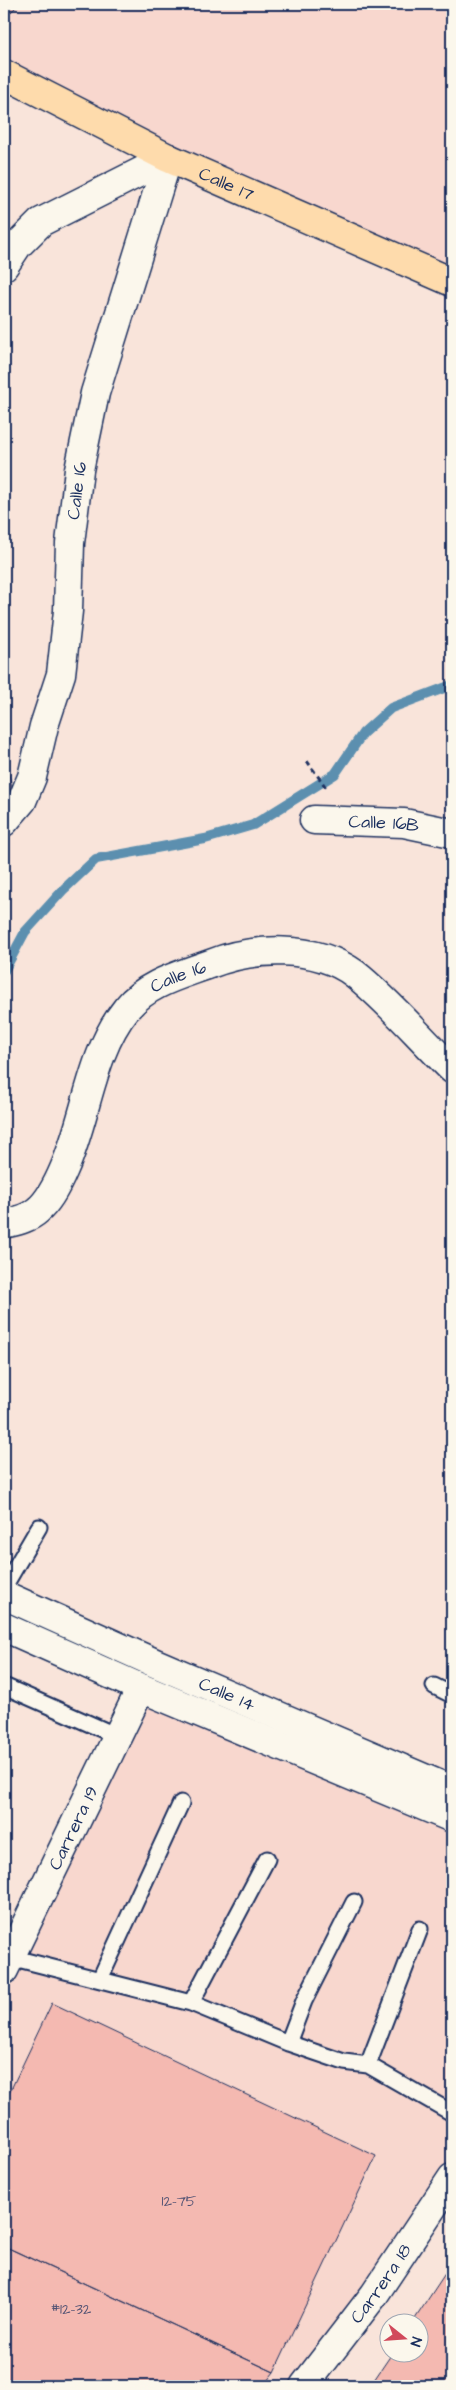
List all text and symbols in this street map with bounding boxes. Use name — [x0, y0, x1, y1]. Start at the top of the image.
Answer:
street label: Calle 17 — [195, 160, 258, 207]
street label: Calle 16 — [60, 459, 93, 521]
street label: Calle 16B — [348, 809, 422, 838]
street label: Calle 16 — [146, 954, 210, 999]
street label: Calle 14 — [195, 1671, 259, 1717]
street label: Carrera 19 — [42, 1782, 104, 1874]
house number: 12-75 — [161, 2191, 197, 2212]
street label: Carrera 18 — [344, 2239, 417, 2329]
house number: #12-32 — [51, 2299, 92, 2320]
north arrow — [378, 2312, 428, 2362]
text: N — [405, 2334, 426, 2349]

